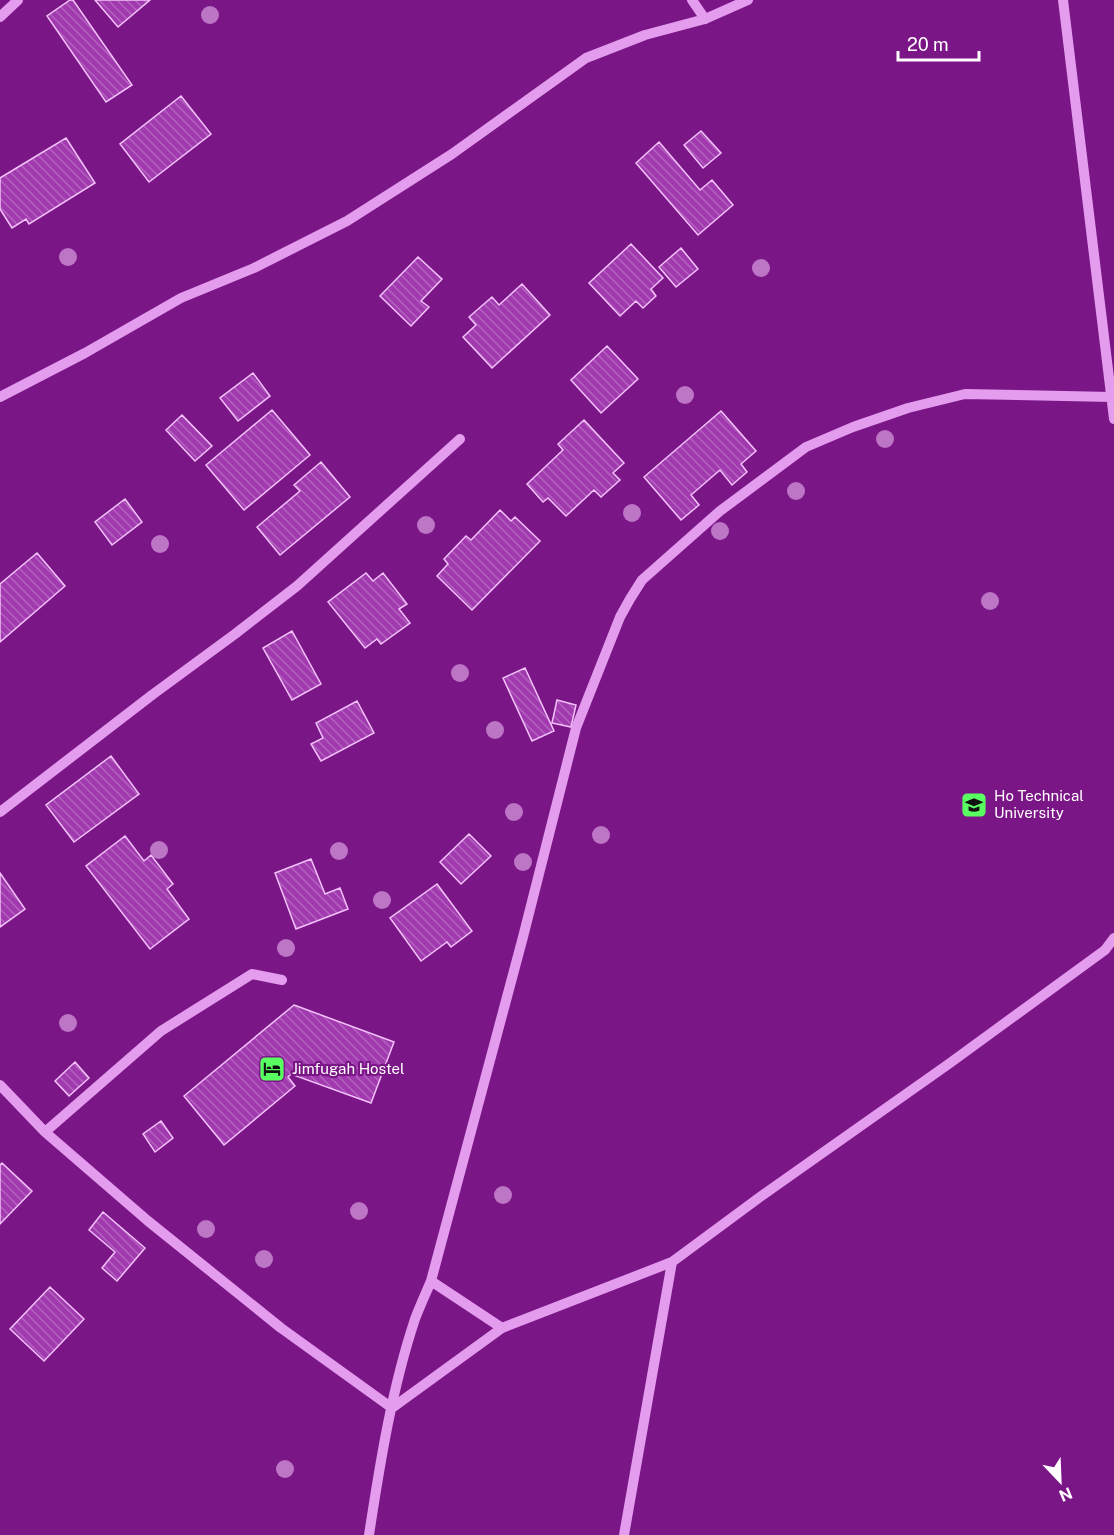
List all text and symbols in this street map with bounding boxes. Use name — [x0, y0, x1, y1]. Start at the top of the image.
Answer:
scale bar — [898, 24, 979, 62]
text: 20 m — [907, 34, 949, 55]
place label: Ho Technical University — [994, 787, 1084, 821]
school or university icon: Ho Technical University — [959, 790, 989, 820]
hotel icon: Jimfugah Hostel — [257, 1054, 287, 1084]
place label: Jimfugah Hostel — [292, 1060, 405, 1077]
north arrow — [1030, 1451, 1090, 1511]
text: N — [1056, 1483, 1075, 1506]

